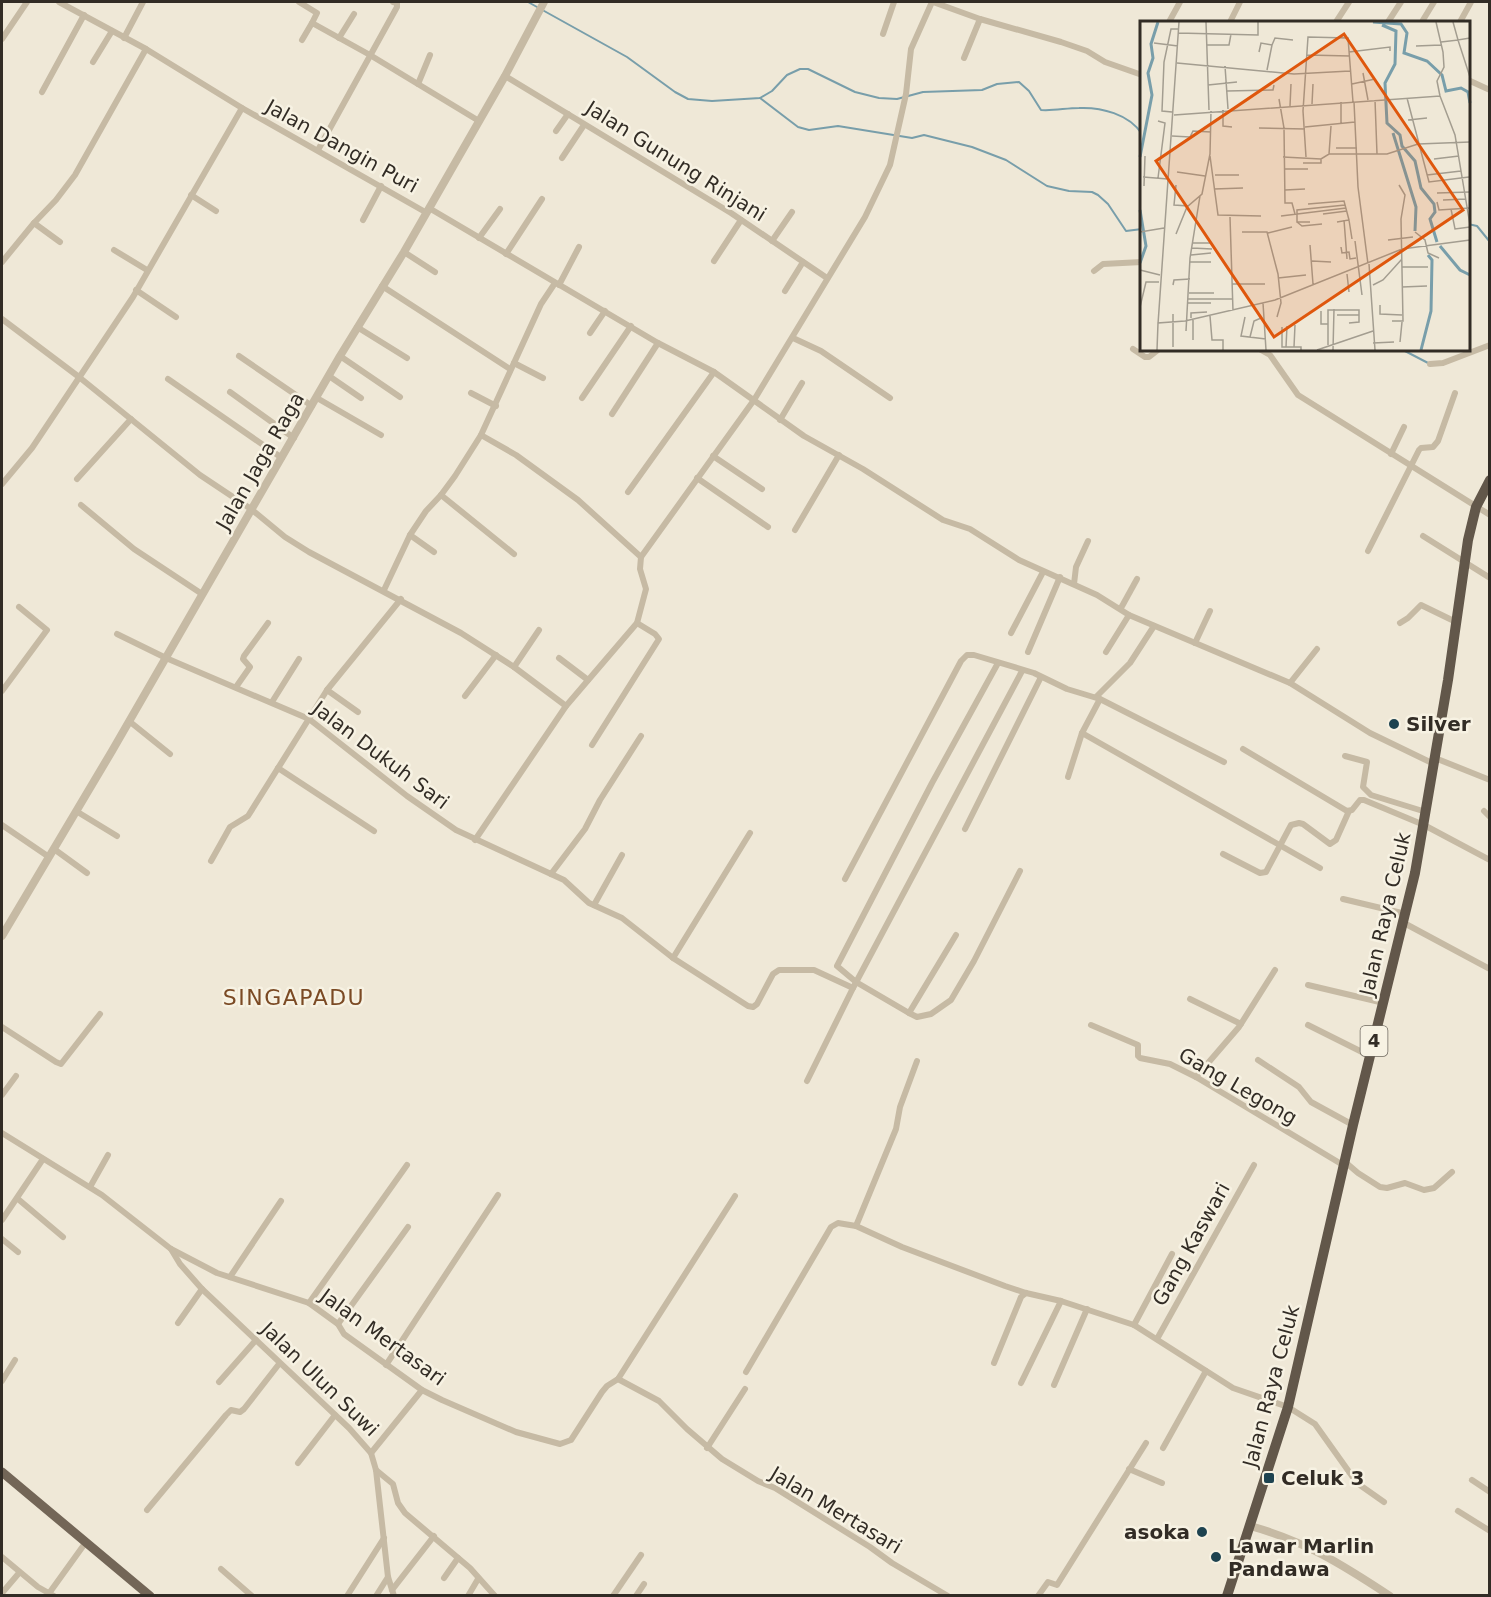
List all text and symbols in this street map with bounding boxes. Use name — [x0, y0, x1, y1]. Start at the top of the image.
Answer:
inset map — [1140, 21, 1470, 351]
street label: Jalan Dangin Puri — [260, 93, 423, 198]
street label: Jalan Gunung Rinjani — [580, 95, 771, 226]
street label: Jalan Jaga Raga — [210, 388, 309, 536]
street label: Jalan Dukuh Sari — [306, 695, 454, 814]
place label: Silver — [1406, 712, 1471, 736]
marker: Silver — [1387, 717, 1401, 731]
street label: Jalan Raya Celuk — [1354, 829, 1416, 1000]
district label: SINGAPADU — [223, 985, 365, 1010]
road number: 4 — [1360, 1026, 1388, 1056]
street label: Gang Legong — [1174, 1042, 1302, 1130]
street label: Gang Kaswari — [1147, 1178, 1235, 1310]
street label: Jalan Mertasari — [314, 1282, 450, 1391]
street label: Jalan Raya Celuk — [1237, 1302, 1304, 1472]
street label: Jalan Ulun Suwi — [255, 1315, 384, 1441]
street label: Jalan Mertasari — [764, 1460, 906, 1559]
place label: Celuk 3 — [1281, 1466, 1365, 1490]
marker: Celuk 3 — [1262, 1471, 1276, 1485]
place label: asoka — [1124, 1520, 1190, 1544]
marker: asoka — [1195, 1525, 1209, 1539]
place label: Lawar Marlin Pandawa — [1228, 1534, 1374, 1581]
marker: Lawar Marlin Pandawa — [1209, 1550, 1223, 1564]

